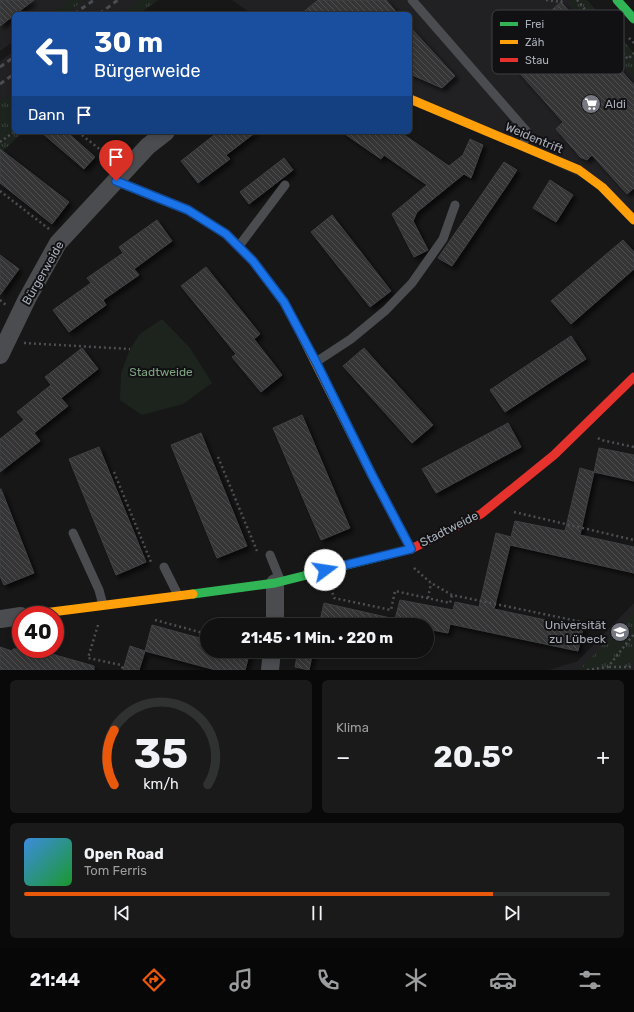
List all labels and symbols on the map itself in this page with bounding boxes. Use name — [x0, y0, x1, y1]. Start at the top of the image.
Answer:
legend — [492, 10, 624, 74]
text: Frei — [525, 18, 544, 31]
text: Zäh — [525, 36, 544, 49]
text: Stau — [525, 54, 549, 67]
supermarket icon: Aldi — [580, 93, 602, 115]
place label: Aldi — [605, 97, 626, 111]
street label: Weidentrift — [503, 120, 565, 157]
pin — [99, 140, 133, 181]
street label: Bürgerweide — [19, 238, 67, 307]
park label: Stadtweide — [129, 365, 193, 379]
street label: Stadtweide — [418, 508, 481, 550]
position arrow — [304, 549, 346, 591]
speed limit sign: 40 — [12, 606, 64, 658]
place label: Universität zu Lübeck — [545, 618, 607, 646]
school or university icon: Universität zu Lübeck — [609, 621, 631, 643]

